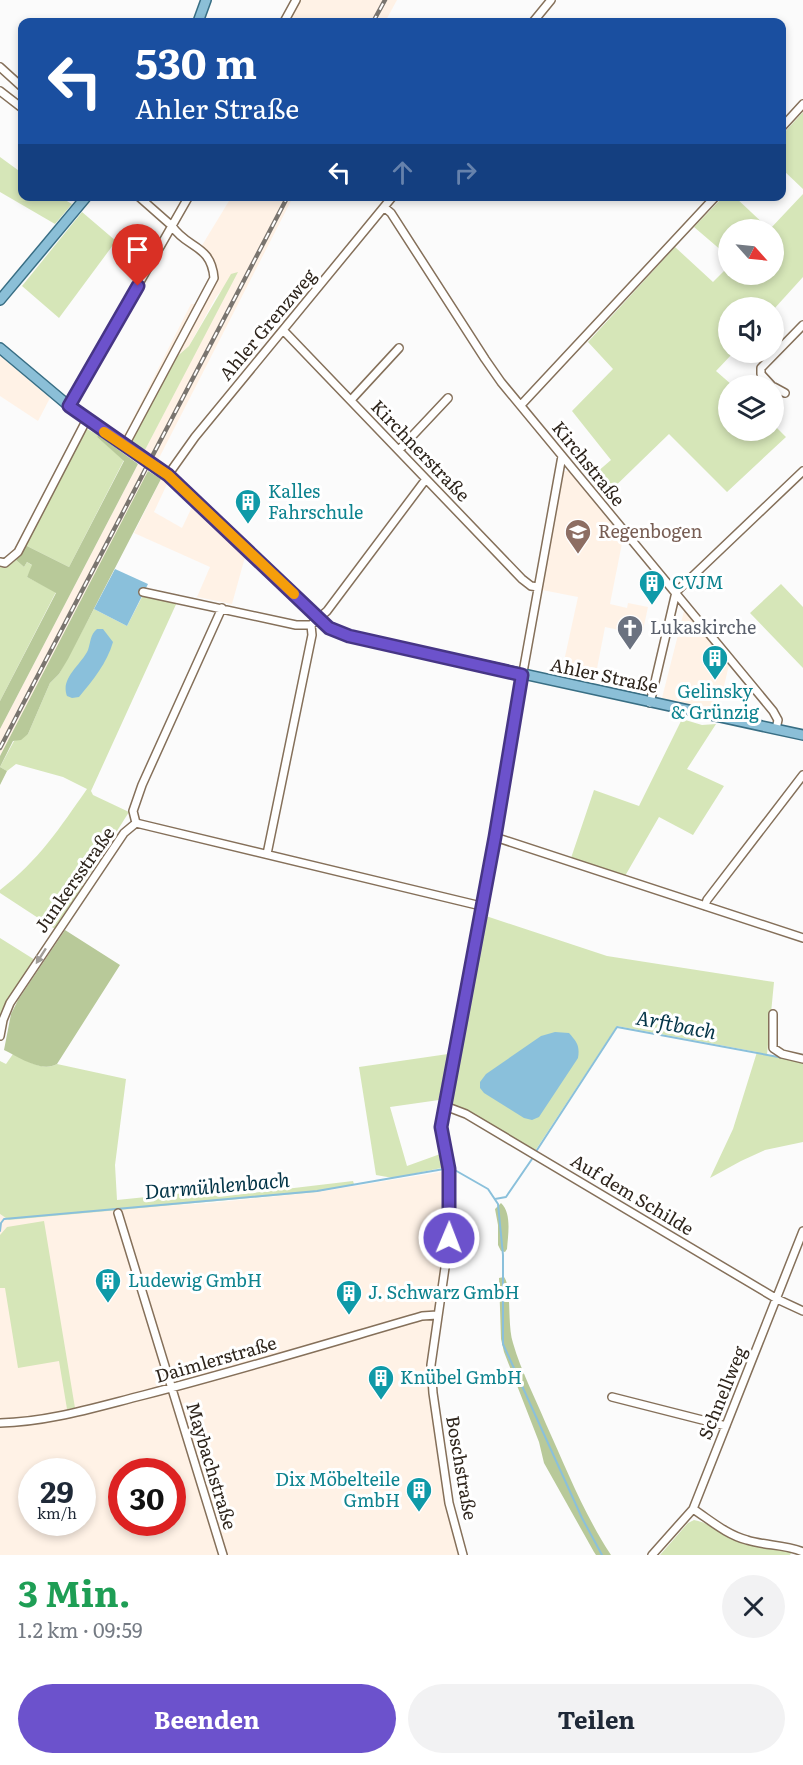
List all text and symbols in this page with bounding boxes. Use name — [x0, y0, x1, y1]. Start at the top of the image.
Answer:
text: 530 m — [135, 30, 257, 92]
icon: left — [36, 42, 114, 120]
text: Ahler Straße — [135, 87, 299, 127]
icon: left — [323, 156, 356, 189]
icon: ahead — [386, 156, 419, 189]
icon: right — [449, 156, 482, 189]
north arrow — [718, 219, 784, 285]
map controls — [718, 219, 784, 441]
pin — [112, 224, 163, 286]
icon: arrive — [121, 233, 154, 266]
street label: Ahler Grenzweg — [212, 262, 322, 386]
button: sound — [718, 297, 784, 363]
button: layers — [718, 375, 784, 441]
street label: Kirchnerstraße — [365, 393, 477, 507]
street label: Kirchstraße — [546, 415, 632, 512]
place label: Kalles Fahrschule — [268, 477, 363, 525]
building icon: Kalles Fahrschule — [233, 487, 263, 525]
school or university icon: Regenbogen — [563, 517, 593, 555]
place label: Regenbogen — [598, 517, 702, 544]
building icon: CVJM — [637, 568, 667, 606]
place label: CVJM — [672, 568, 724, 595]
church icon: Lukaskirche — [615, 613, 645, 651]
place label: Lukaskirche — [650, 613, 756, 640]
building icon: Gelinsky & Grünzig — [700, 643, 730, 681]
street label: Ahler Straße — [548, 650, 661, 699]
place label: Gelinsky & Grünzig — [671, 677, 760, 725]
street label: Junkersstraße — [27, 821, 120, 938]
one-way arrow — [36, 948, 47, 964]
water label: Arftbach — [634, 1001, 719, 1046]
street label: Auf dem Schilde — [566, 1146, 699, 1241]
water label: Darmühlenbach — [143, 1163, 291, 1205]
position arrow — [417, 1206, 481, 1270]
building icon: Ludewig GmbH — [93, 1266, 123, 1304]
place label: Ludewig GmbH — [128, 1266, 262, 1293]
building icon: J. Schwarz GmbH — [334, 1278, 364, 1316]
place label: J. Schwarz GmbH — [368, 1278, 520, 1305]
street label: Daimlerstraße — [152, 1328, 279, 1389]
street label: Schnellweg — [691, 1341, 753, 1443]
building icon: Knübel GmbH — [366, 1363, 396, 1401]
place label: Knübel GmbH — [400, 1363, 522, 1390]
street label: Maybachstraße — [180, 1398, 245, 1533]
street label: Boschstraße — [440, 1413, 485, 1522]
speed limit sign: 30 — [108, 1458, 186, 1536]
place label: Dix Möbelteile GmbH — [275, 1465, 400, 1513]
text: 29 — [40, 1468, 74, 1512]
building icon: Dix Möbelteile GmbH — [404, 1475, 434, 1513]
text: km/h — [37, 1501, 77, 1524]
text: 3 Min. — [18, 1565, 131, 1618]
button: close — [722, 1575, 785, 1638]
text: 1.2 km · 09:59 — [18, 1614, 142, 1644]
button: Beenden — [18, 1684, 396, 1753]
button: Teilen — [408, 1684, 785, 1753]

